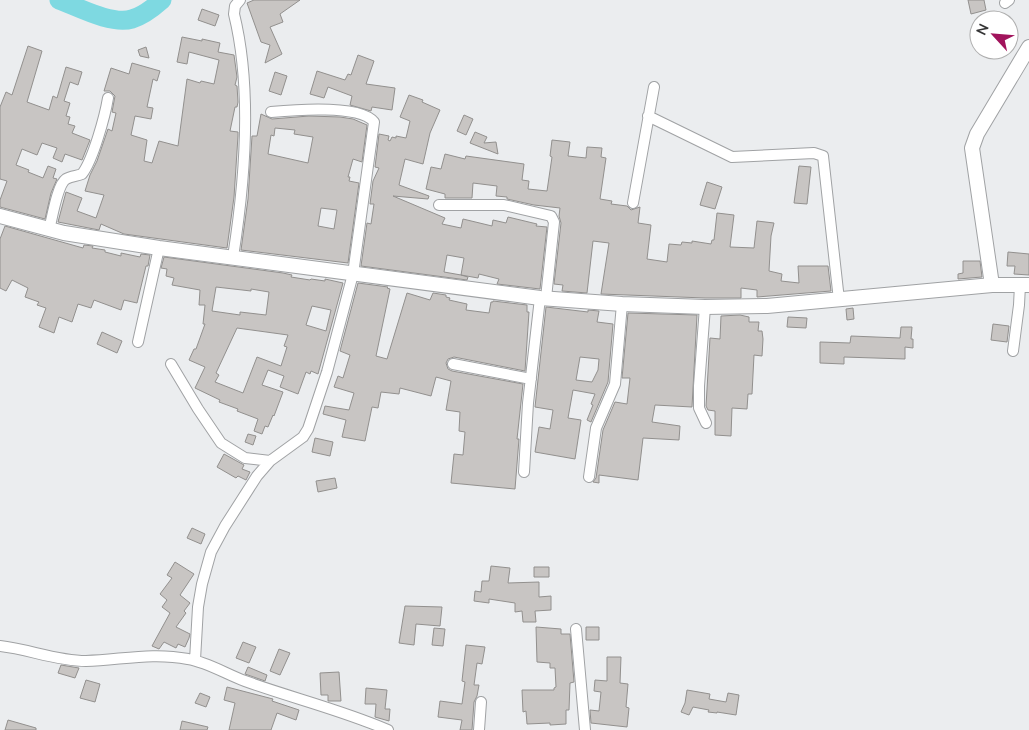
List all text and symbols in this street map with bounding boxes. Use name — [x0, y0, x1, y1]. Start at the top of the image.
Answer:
north arrow — [969, 10, 1019, 60]
text: N — [972, 21, 993, 38]

